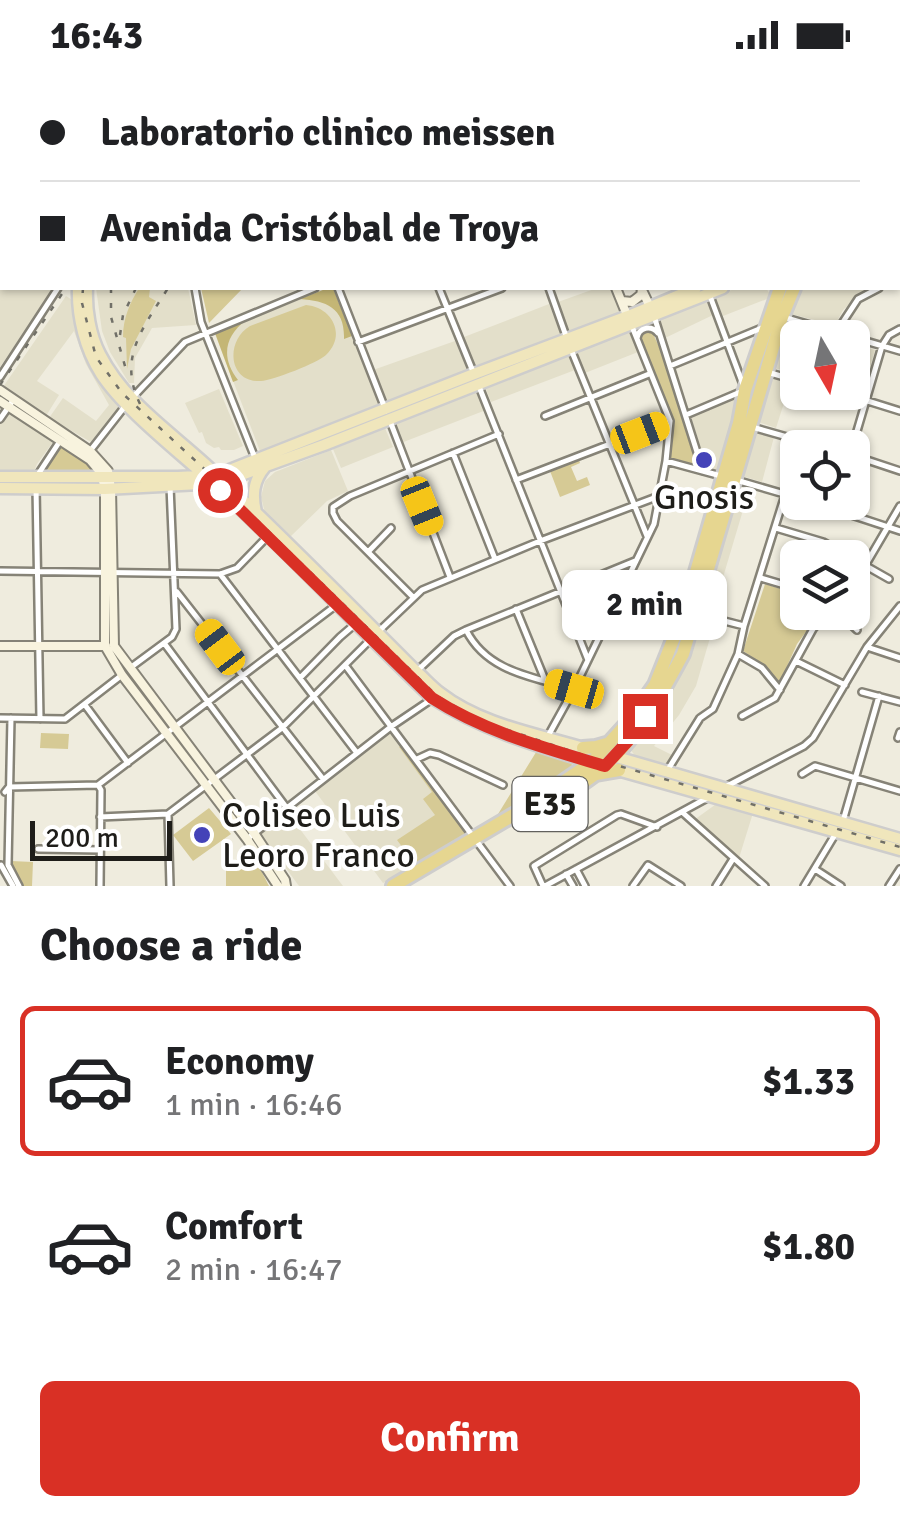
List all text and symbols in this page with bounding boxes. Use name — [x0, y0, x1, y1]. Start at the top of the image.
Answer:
text: 16:43 — [50, 12, 143, 59]
text: Laboratorio clinico meissen — [100, 109, 556, 156]
text: Avenida Cristóbal de Troya — [100, 205, 539, 252]
north arrow — [780, 320, 870, 410]
map controls — [780, 320, 870, 630]
car — [607, 408, 673, 458]
button: locate — [780, 430, 870, 520]
marker: Gnosis — [693, 449, 715, 471]
route start — [198, 468, 243, 513]
car — [397, 473, 447, 539]
place label: Gnosis — [654, 476, 754, 519]
button: layers — [780, 540, 870, 630]
callout: 2 min — [562, 571, 728, 641]
text: 2 min — [606, 585, 683, 624]
car — [190, 614, 250, 680]
car — [541, 666, 607, 712]
route end — [623, 694, 668, 739]
road number: E35 — [512, 777, 588, 831]
place label: Coliseo Luis Leoro Franco — [222, 794, 415, 877]
scale bar — [30, 816, 172, 860]
text: 200 m — [45, 821, 119, 855]
marker: Coliseo Luis Leoro Franco — [191, 824, 213, 846]
text: Choose a ride — [40, 918, 303, 973]
icon: car — [45, 1036, 135, 1126]
text: Economy — [165, 1038, 314, 1085]
text: $1.33 — [762, 1058, 855, 1105]
text: 1 min · 16:46 — [165, 1085, 343, 1124]
icon: car — [45, 1201, 135, 1291]
text: Comfort — [165, 1203, 303, 1250]
text: $1.80 — [762, 1223, 855, 1270]
text: 2 min · 16:47 — [165, 1250, 343, 1289]
button: Confirm — [40, 1381, 860, 1496]

